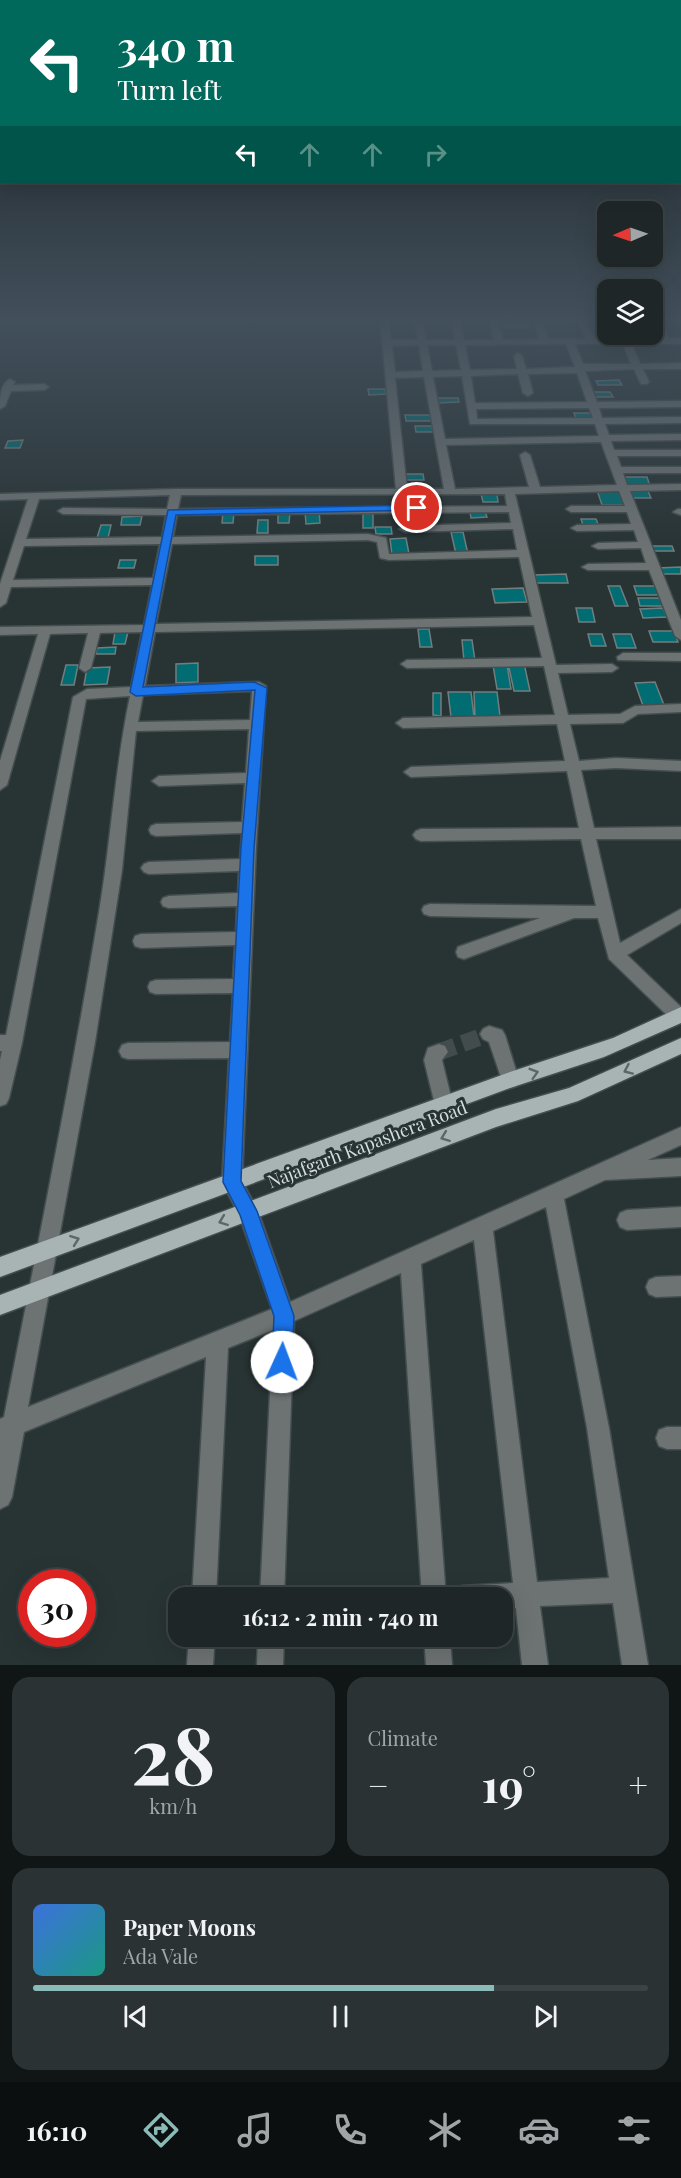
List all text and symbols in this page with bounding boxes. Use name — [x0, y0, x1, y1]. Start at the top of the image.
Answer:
text: 340 m — [117, 17, 235, 73]
icon: left — [18, 24, 96, 102]
text: Turn left — [117, 71, 221, 107]
icon: left — [230, 138, 263, 171]
icon: ahead — [293, 138, 326, 171]
icon: ahead — [356, 138, 389, 171]
icon: right — [419, 138, 452, 171]
north arrow — [597, 201, 663, 267]
map controls — [597, 201, 663, 345]
button: layers — [597, 279, 663, 345]
pin — [391, 482, 442, 533]
icon: arrive — [400, 491, 433, 524]
one-way arrow — [623, 1063, 634, 1075]
one-way arrow — [528, 1068, 539, 1080]
street label: Najafgarh Kapashera Road — [264, 1095, 471, 1193]
one-way arrow — [440, 1130, 451, 1142]
one-way arrow — [218, 1213, 229, 1226]
one-way arrow — [69, 1234, 79, 1247]
position arrow — [250, 1330, 314, 1394]
speed limit sign: 30 — [18, 1569, 96, 1647]
text: 16:12 · 2 min · 740 m — [243, 1602, 438, 1632]
text: 28 — [131, 1701, 216, 1805]
text: Climate — [368, 1724, 438, 1751]
text: 19° — [482, 1754, 536, 1814]
text: − — [368, 1762, 389, 1806]
text: + — [629, 1762, 648, 1806]
text: km/h — [149, 1792, 197, 1819]
text: Paper Moons — [123, 1912, 256, 1942]
text: Ada Vale — [123, 1942, 198, 1969]
icon: previous — [119, 2000, 152, 2033]
icon: pause — [324, 2000, 357, 2033]
icon: next — [529, 2000, 562, 2033]
icon: directions — [140, 2109, 182, 2151]
icon: music — [234, 2109, 276, 2151]
icon: phone — [329, 2109, 371, 2151]
icon: climate — [424, 2109, 466, 2151]
icon: car — [518, 2109, 560, 2151]
icon: filters — [613, 2109, 655, 2151]
text: 16:10 — [26, 2112, 87, 2148]

